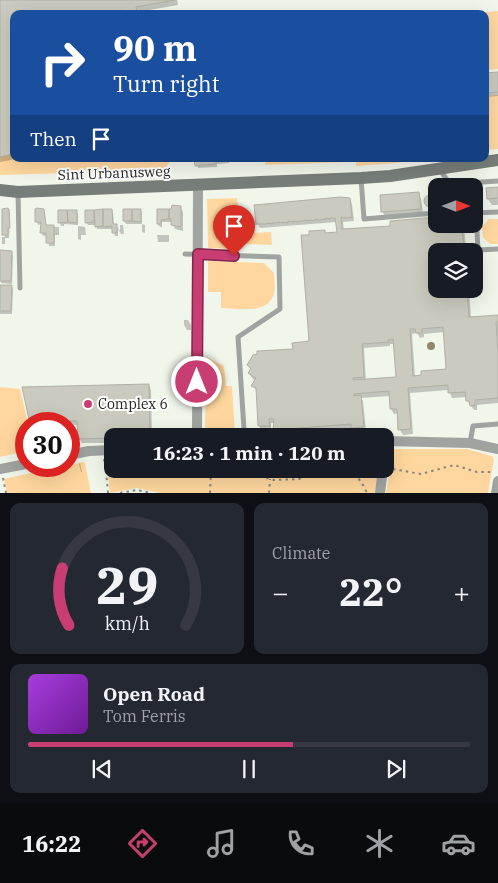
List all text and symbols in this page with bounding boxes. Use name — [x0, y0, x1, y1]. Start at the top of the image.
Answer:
text: 90 m — [113, 25, 197, 71]
icon: right — [30, 30, 95, 95]
text: Turn right — [113, 69, 220, 98]
icon: arrive — [87, 125, 115, 153]
text: Then — [30, 127, 77, 151]
street label: Sint Urbanusweg — [57, 162, 171, 184]
north arrow — [428, 178, 482, 232]
map controls — [428, 178, 483, 298]
pin — [213, 205, 255, 256]
icon: arrive — [220, 212, 248, 240]
button: layers — [428, 243, 483, 298]
position arrow — [170, 355, 222, 407]
place label: Complex 6 — [98, 395, 168, 413]
marker: Complex 6 — [82, 398, 94, 410]
speed limit sign: 30 — [15, 412, 80, 477]
text: 16:23 · 1 min · 120 m — [153, 441, 345, 465]
text: Climate — [272, 543, 330, 563]
text: 29 — [96, 551, 158, 618]
text: 22° — [339, 567, 403, 616]
text: − — [272, 574, 289, 611]
text: + — [453, 574, 470, 611]
text: km/h — [104, 612, 150, 635]
text: Open Road — [103, 682, 205, 706]
text: Tom Ferris — [103, 706, 186, 726]
icon: previous — [88, 755, 116, 783]
icon: pause — [235, 755, 263, 783]
icon: next — [382, 755, 410, 783]
icon: directions — [125, 826, 160, 861]
icon: music — [204, 826, 239, 861]
icon: phone — [283, 826, 318, 861]
icon: climate — [362, 826, 397, 861]
icon: car — [441, 826, 476, 861]
text: 16:22 — [22, 829, 81, 858]

